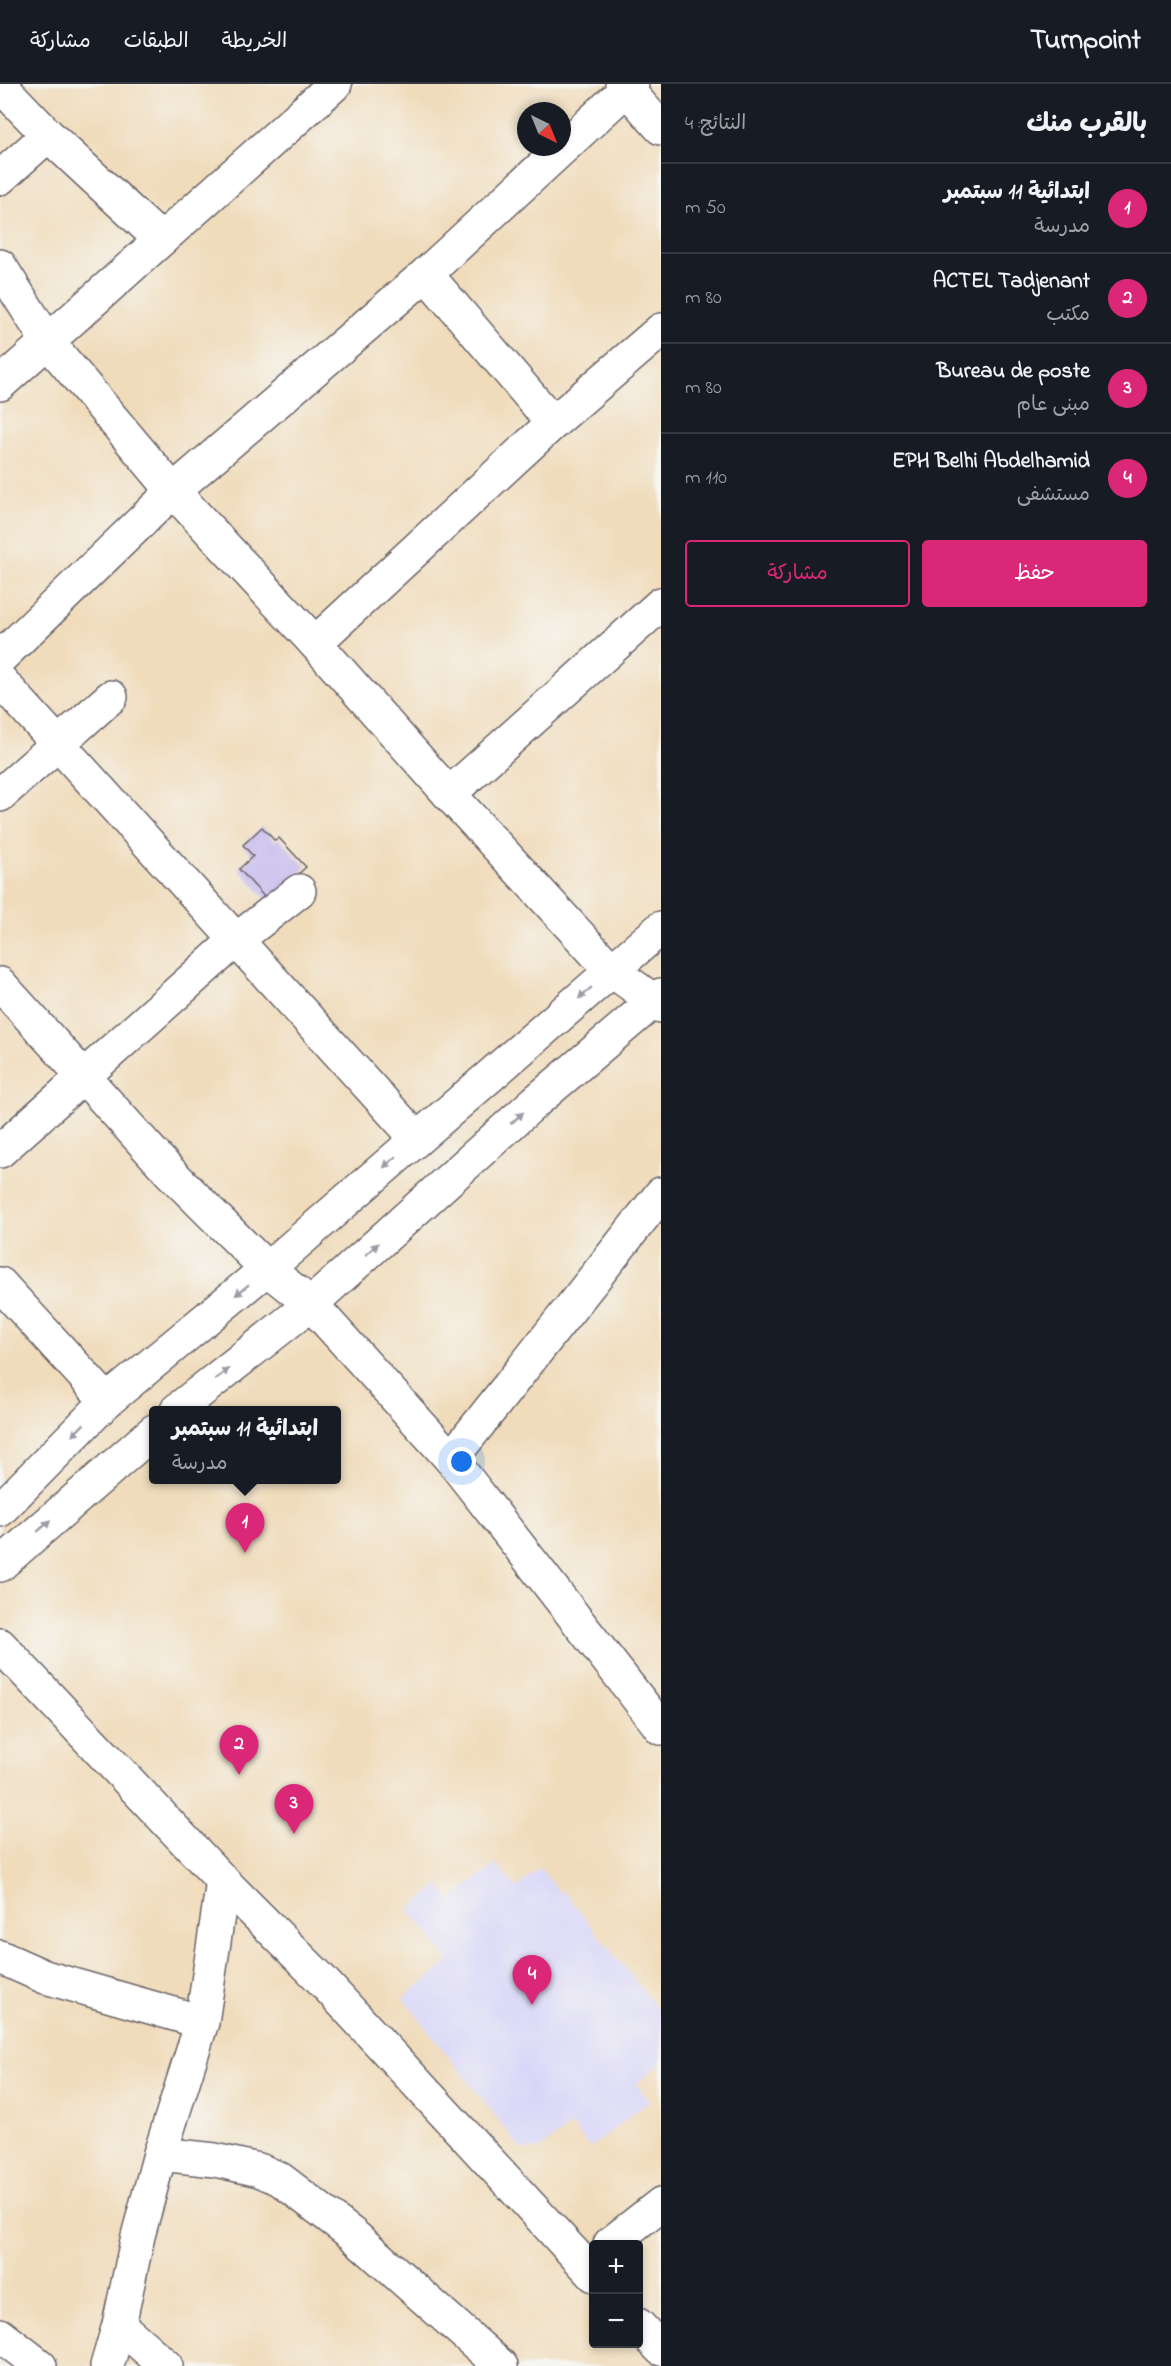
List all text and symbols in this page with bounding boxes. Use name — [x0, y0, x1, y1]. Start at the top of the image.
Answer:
text: Turnpoint — [1030, 21, 1141, 62]
text: مشاركة — [30, 27, 91, 57]
text: الطبقات — [124, 27, 189, 57]
text: الخريطة — [222, 27, 287, 57]
north arrow — [517, 102, 571, 156]
text: بالقرب منك — [1026, 106, 1147, 144]
text: النتائج: 4 — [685, 110, 746, 139]
text: ابتدائية 11 سبتمبر — [944, 177, 1090, 209]
text: 50 m — [685, 194, 726, 223]
text: 1 — [1124, 194, 1131, 223]
text: مدرسة — [1034, 213, 1090, 242]
text: ACTEL Tadjenant — [933, 266, 1090, 298]
text: 80 m — [685, 284, 722, 313]
text: 2 — [1123, 284, 1132, 313]
text: مكتب — [1046, 301, 1090, 330]
text: Bureau de poste — [937, 356, 1090, 388]
text: 80 m — [685, 374, 722, 403]
text: 3 — [1123, 374, 1132, 403]
text: مبنى عام — [1017, 391, 1090, 420]
text: EPH Belhi Abdelhamid — [892, 446, 1090, 478]
text: 110 m — [685, 464, 727, 493]
text: 4 — [1123, 464, 1132, 493]
text: مستشفى — [1017, 481, 1090, 510]
button: مشاركة — [685, 540, 910, 607]
button: حفظ — [922, 540, 1147, 607]
one-way arrow — [578, 986, 593, 999]
one-way arrow — [509, 1111, 524, 1125]
one-way arrow — [383, 1155, 398, 1168]
one-way arrow — [364, 1243, 379, 1256]
one-way arrow — [234, 1283, 250, 1296]
one-way arrow — [214, 1367, 230, 1380]
popup — [149, 1406, 341, 1484]
text: ابتدائية 11 سبتمبر — [172, 1414, 318, 1446]
one-way arrow — [72, 1422, 86, 1436]
your location — [447, 1447, 476, 1476]
text: مدرسة — [172, 1450, 228, 1479]
pin: 1 — [226, 1504, 264, 1553]
one-way arrow — [36, 1520, 51, 1533]
pin: 2 — [220, 1726, 258, 1775]
pin: 3 — [274, 1784, 314, 1834]
pin: 4 — [512, 1956, 552, 2005]
map controls — [589, 2240, 643, 2348]
button: + — [589, 2240, 643, 2294]
button: − — [589, 2294, 643, 2348]

